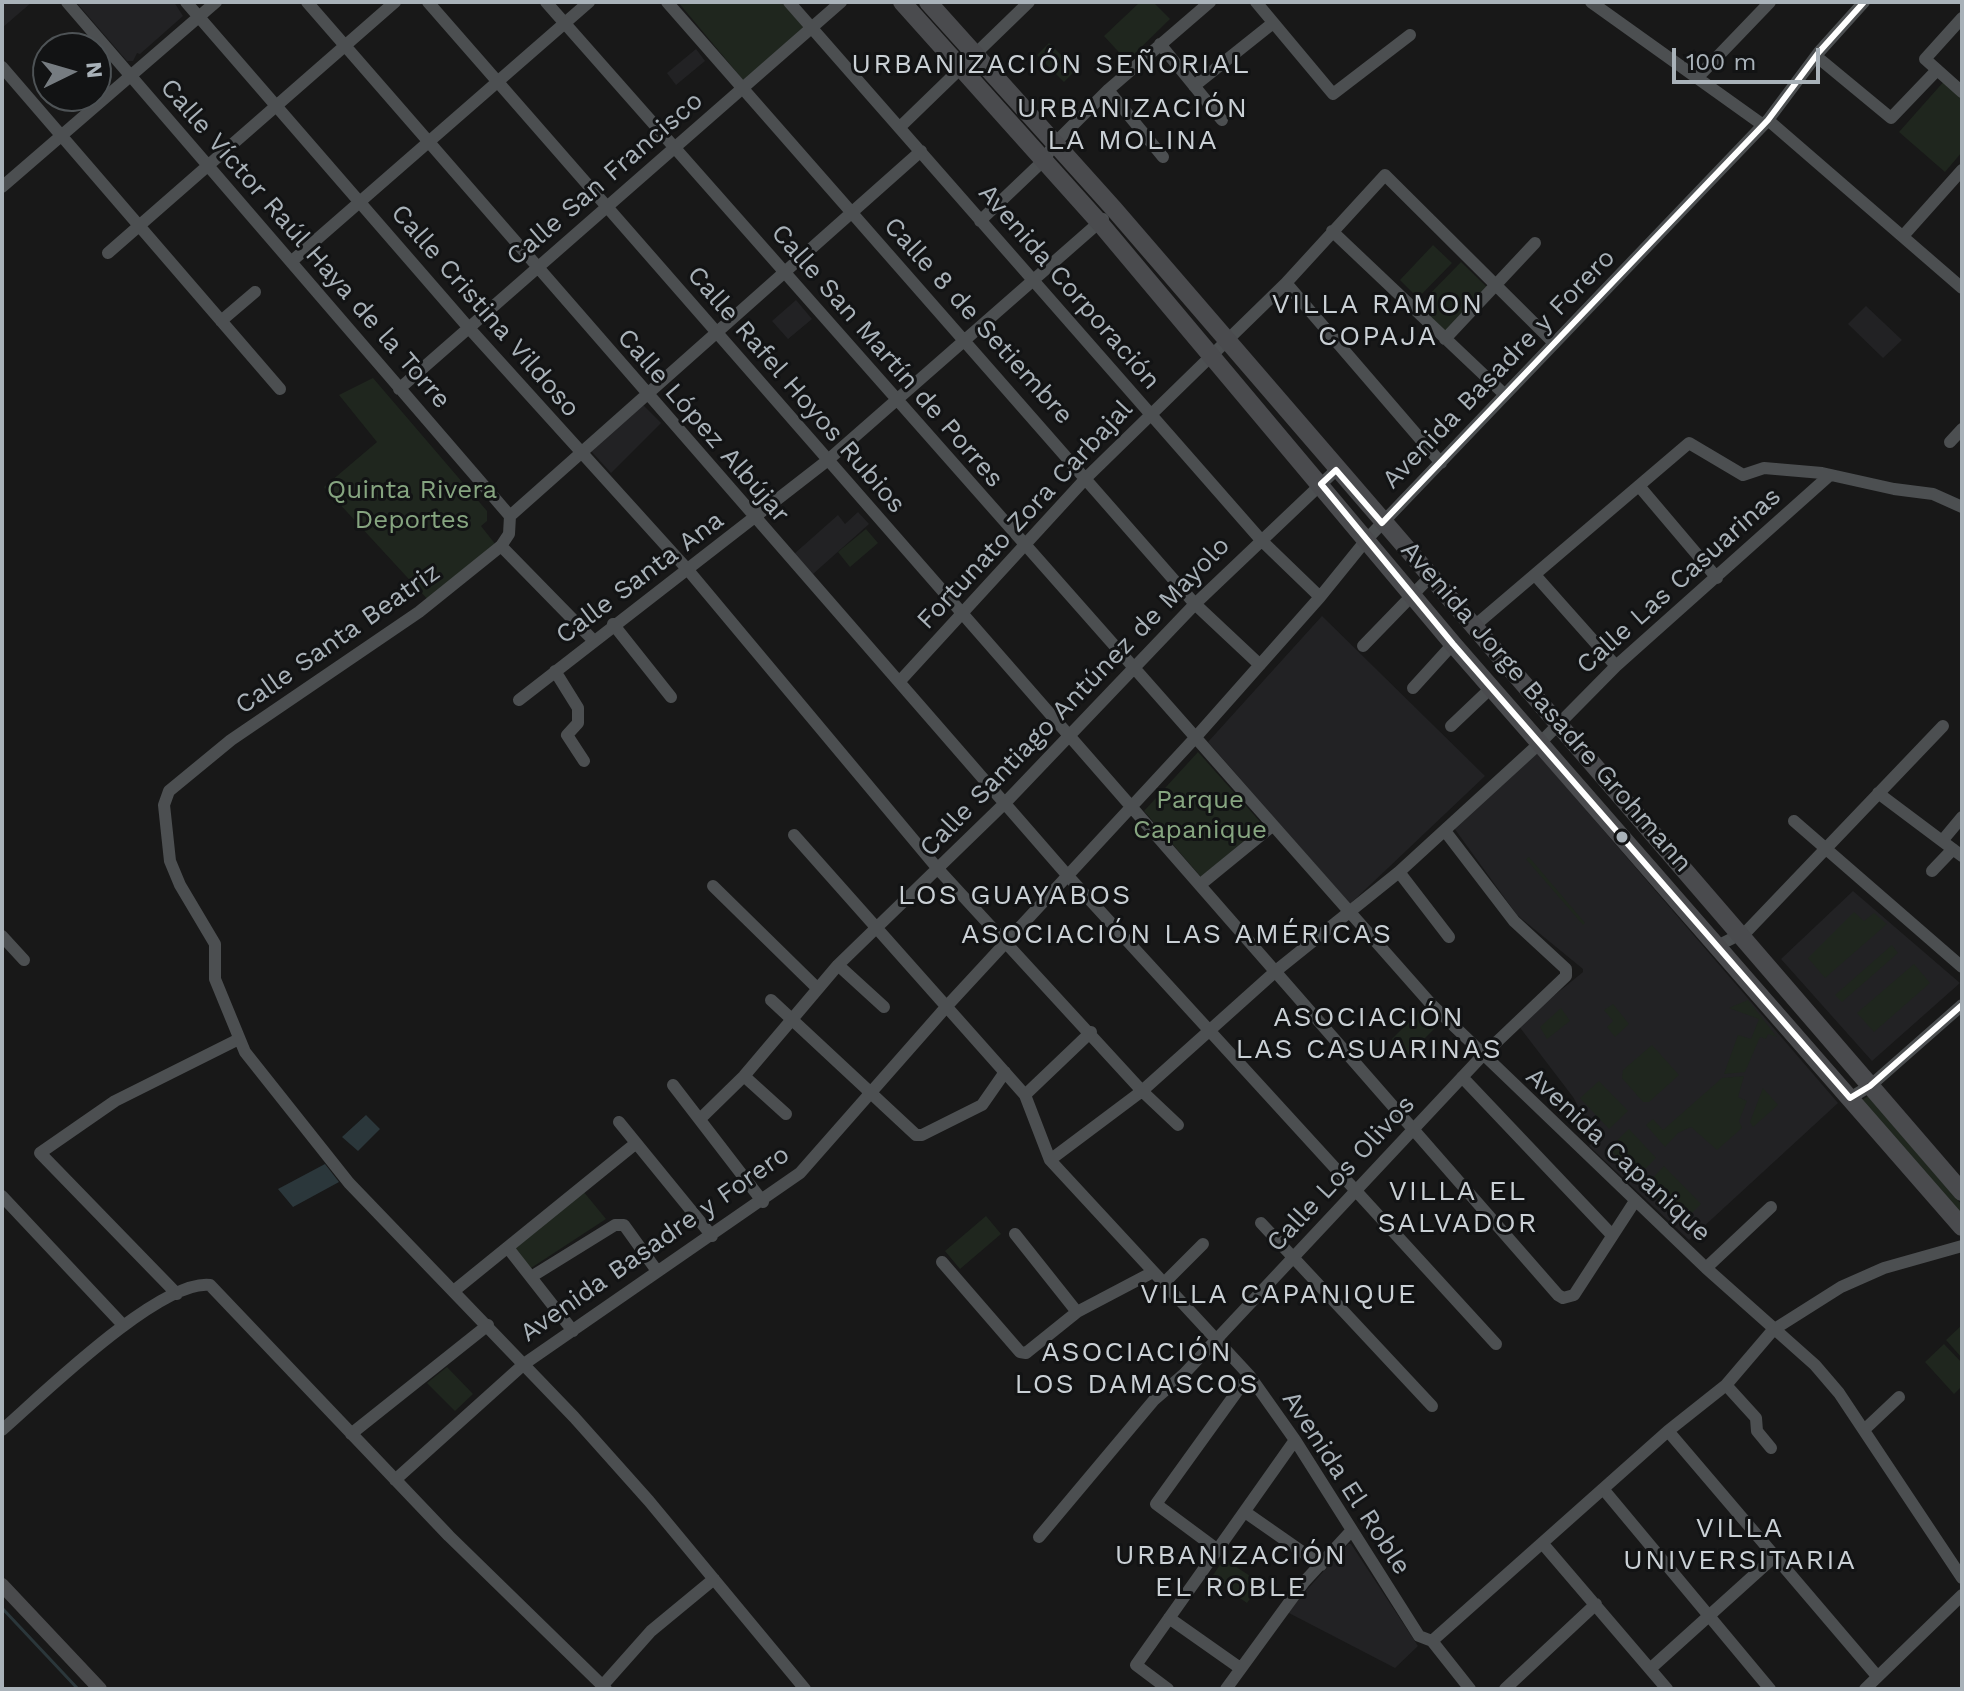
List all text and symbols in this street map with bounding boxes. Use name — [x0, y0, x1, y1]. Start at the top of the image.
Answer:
north arrow — [32, 32, 112, 112]
scale bar — [1676, 32, 1824, 82]
district label: URBANIZACIÓN SEÑORIAL — [851, 48, 1251, 82]
text: 100 m — [1686, 48, 1756, 76]
text: N — [81, 61, 108, 79]
street label: Calle Víctor Raúl Haya de la Torre — [153, 73, 457, 415]
street label: Calle San Francisco — [501, 85, 709, 273]
district label: URBANIZACIÓN LA MOLINA — [1017, 92, 1249, 158]
street label: Avenida Corporación — [971, 178, 1167, 396]
street label: Calle Cristina Vildoso — [384, 198, 586, 424]
street label: Calle 8 de Setiembre — [877, 211, 1079, 431]
street label: Calle San Martín de Porres — [764, 218, 1010, 494]
street label: Avenida Basadre y Forero — [1376, 243, 1622, 495]
street label: Calle Rafel Hoyos Rubios — [680, 260, 912, 520]
district label: VILLA RAMON COPAJA — [1272, 288, 1484, 354]
street label: Calle López Albújar — [610, 323, 796, 529]
street label: Fortunato Zora Carbajal — [911, 394, 1139, 636]
park label: Quinta Rivera Deportes — [327, 474, 497, 536]
street label: Calle Las Casuarinas — [1570, 481, 1788, 681]
street label: Calle Santa Ana — [550, 505, 730, 651]
street label: Calle Santiago Antúnez de Mayolo — [913, 530, 1237, 864]
street label: Avenida Jorge Basadre Grohmann — [1394, 535, 1698, 879]
street label: Calle Santa Beatriz — [230, 557, 446, 721]
park label: Parque Capanique — [1133, 784, 1267, 846]
unlabelled marker — [1614, 829, 1630, 845]
district label: LOS GUAYABOS — [898, 879, 1132, 913]
district label: ASOCIACIÓN LAS AMÉRICAS — [961, 918, 1393, 952]
district label: ASOCIACIÓN LAS CASUARINAS — [1235, 1001, 1503, 1067]
street label: Avenida Capanique — [1519, 1061, 1717, 1249]
street label: Calle Los Olivos — [1260, 1089, 1422, 1259]
street label: Avenida Basadre y Forero — [514, 1139, 796, 1349]
district label: VILLA EL SALVADOR — [1378, 1175, 1538, 1241]
district label: VILLA CAPANIQUE — [1140, 1278, 1418, 1312]
district label: ASOCIACIÓN LOS DAMASCOS — [1015, 1336, 1259, 1402]
street label: Avenida El Roble — [1275, 1385, 1417, 1581]
district label: VILLA UNIVERSITARIA — [1623, 1512, 1857, 1578]
district label: URBANIZACIÓN EL ROBLE — [1115, 1539, 1347, 1605]

